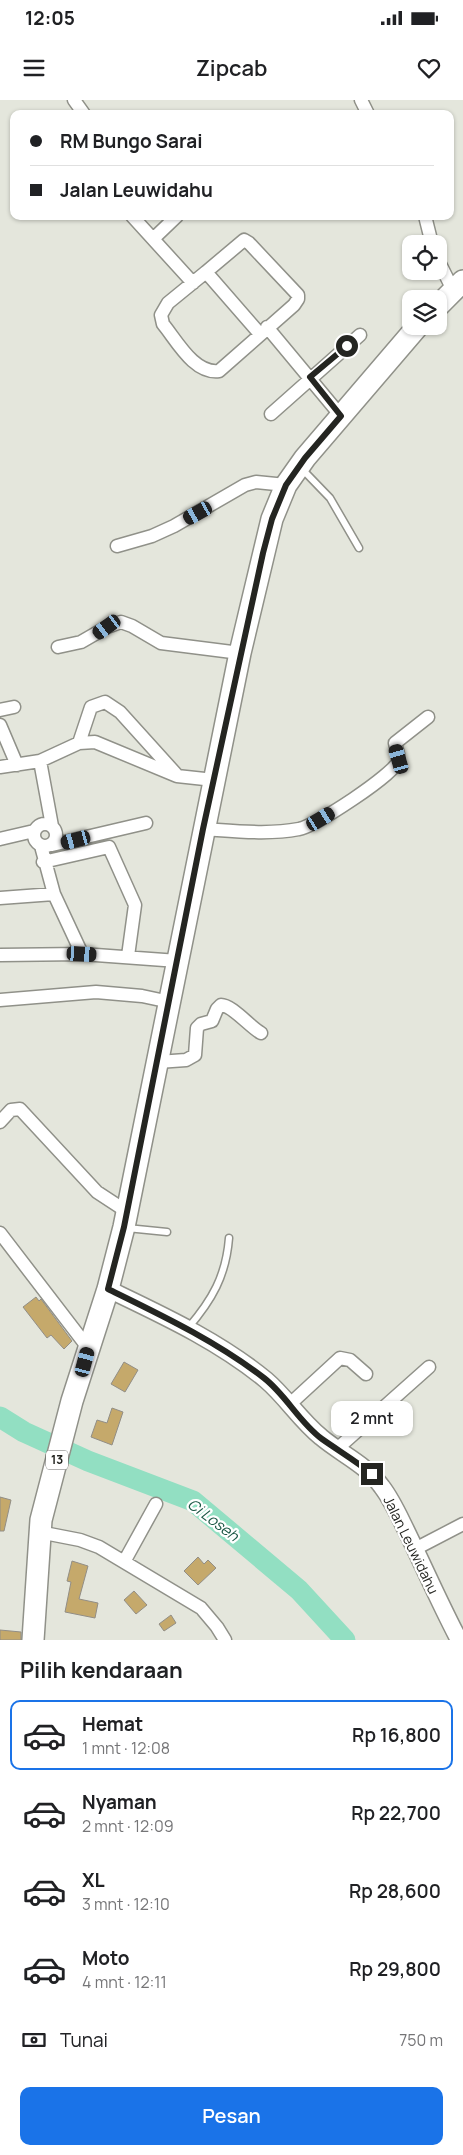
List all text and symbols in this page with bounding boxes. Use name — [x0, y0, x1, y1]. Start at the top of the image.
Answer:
text: 12:05 — [25, 5, 75, 31]
text: Zipcab — [196, 53, 267, 83]
icon: menu — [20, 54, 48, 82]
icon: heart — [415, 54, 443, 82]
text: RM Bungo Sarai — [60, 128, 203, 154]
text: Jalan Leuwidahu — [60, 177, 213, 203]
map controls — [402, 235, 447, 335]
button: locate — [402, 235, 447, 280]
button: layers — [402, 290, 447, 335]
route start — [336, 335, 358, 357]
car — [181, 499, 214, 527]
car — [90, 612, 123, 642]
car — [387, 743, 410, 775]
car — [304, 805, 337, 833]
car — [59, 829, 92, 851]
car — [66, 946, 97, 962]
car — [73, 1346, 96, 1378]
callout: 2 mnt — [331, 1402, 413, 1436]
text: 2 mnt — [350, 1407, 394, 1429]
road number: 13 — [46, 1450, 68, 1470]
route end — [361, 1463, 383, 1485]
water label: Ci Loseh — [183, 1493, 244, 1546]
street label: Jalan Leuwidahu — [380, 1493, 443, 1597]
text: Pilih kendaraan — [20, 1655, 183, 1685]
text: Hemat — [82, 1711, 143, 1737]
icon: car — [22, 1713, 67, 1758]
text: Rp 16,800 — [352, 1722, 441, 1748]
text: 1 mnt · 12:08 — [82, 1737, 170, 1759]
text: Nyaman — [82, 1789, 157, 1815]
icon: car — [22, 1791, 67, 1836]
text: Rp 22,700 — [351, 1800, 441, 1826]
text: 2 mnt · 12:09 — [82, 1815, 174, 1837]
text: XL — [82, 1867, 105, 1893]
icon: car — [22, 1869, 67, 1914]
text: Rp 28,600 — [349, 1878, 441, 1904]
text: 3 mnt · 12:10 — [82, 1893, 170, 1915]
text: Moto — [82, 1945, 129, 1971]
icon: car — [22, 1947, 67, 1992]
text: Rp 29,800 — [349, 1956, 441, 1982]
text: 4 mnt · 12:11 — [82, 1971, 167, 1993]
icon: cash — [20, 2026, 48, 2054]
text: Tunai — [60, 2027, 108, 2053]
text: 750 m — [399, 2029, 443, 2051]
button: Pesan — [20, 2087, 443, 2145]

